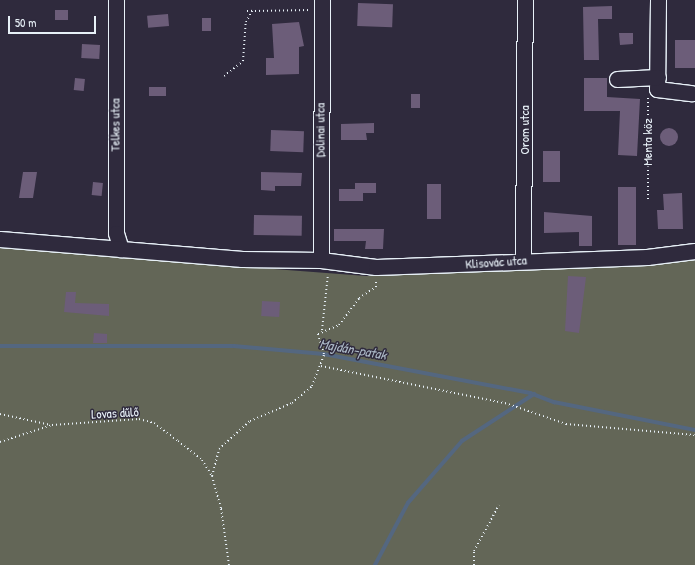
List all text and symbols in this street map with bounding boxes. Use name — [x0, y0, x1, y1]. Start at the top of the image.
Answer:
scale bar — [10, 8, 98, 34]
text: 50 m — [15, 14, 36, 31]
street label: Telkes utca — [107, 98, 123, 152]
street label: Dolinai utca — [312, 103, 328, 157]
street label: Orom utca — [516, 105, 532, 155]
street label: Menta köz — [639, 118, 655, 166]
street label: Klisovác utca — [465, 252, 527, 272]
water label: Majdán-patak — [318, 335, 388, 363]
street label: Lovas dűlő — [91, 404, 139, 422]

